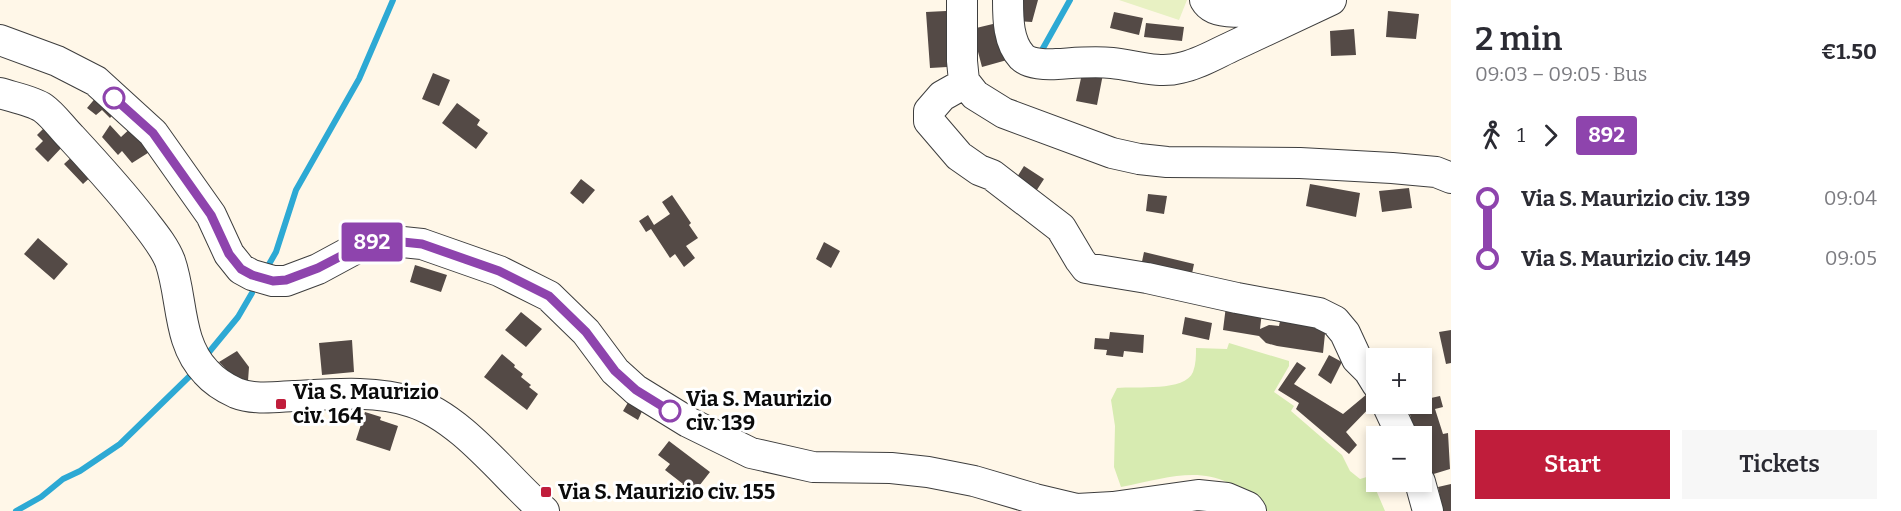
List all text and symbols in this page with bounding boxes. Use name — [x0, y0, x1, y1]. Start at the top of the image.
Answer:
text: 2 min — [1475, 19, 1562, 59]
text: €1.50 — [1821, 38, 1877, 65]
text: 09:03 – 09:05 · Bus — [1475, 62, 1647, 86]
unlabelled marker — [103, 87, 125, 109]
icon: walk — [1475, 119, 1508, 152]
icon: forward — [1534, 119, 1567, 152]
text: 892 — [1588, 122, 1625, 148]
text: 1 — [1517, 123, 1525, 147]
text: Via S. Maurizio civ. 139 — [1521, 185, 1750, 212]
text: 09:04 — [1824, 186, 1877, 210]
line badge: 892 — [338, 222, 406, 262]
text: 892 — [354, 229, 390, 255]
text: Via S. Maurizio civ. 149 — [1521, 245, 1751, 272]
text: 09:05 — [1825, 246, 1877, 270]
map controls — [1366, 348, 1432, 492]
button: + — [1366, 348, 1432, 414]
place label: Via S. Maurizio civ. 164 — [293, 379, 439, 429]
place label: Via S. Maurizio civ. 139 — [686, 386, 832, 436]
marker: Via S. Maurizio civ. 164 — [274, 397, 288, 411]
marker: Via S. Maurizio civ. 139 — [659, 400, 681, 422]
button: − — [1366, 426, 1432, 492]
button: Start — [1475, 430, 1670, 499]
button: Tickets — [1682, 430, 1877, 499]
place label: Via S. Maurizio civ. 155 — [558, 479, 775, 505]
marker: Via S. Maurizio civ. 155 — [539, 485, 553, 499]

